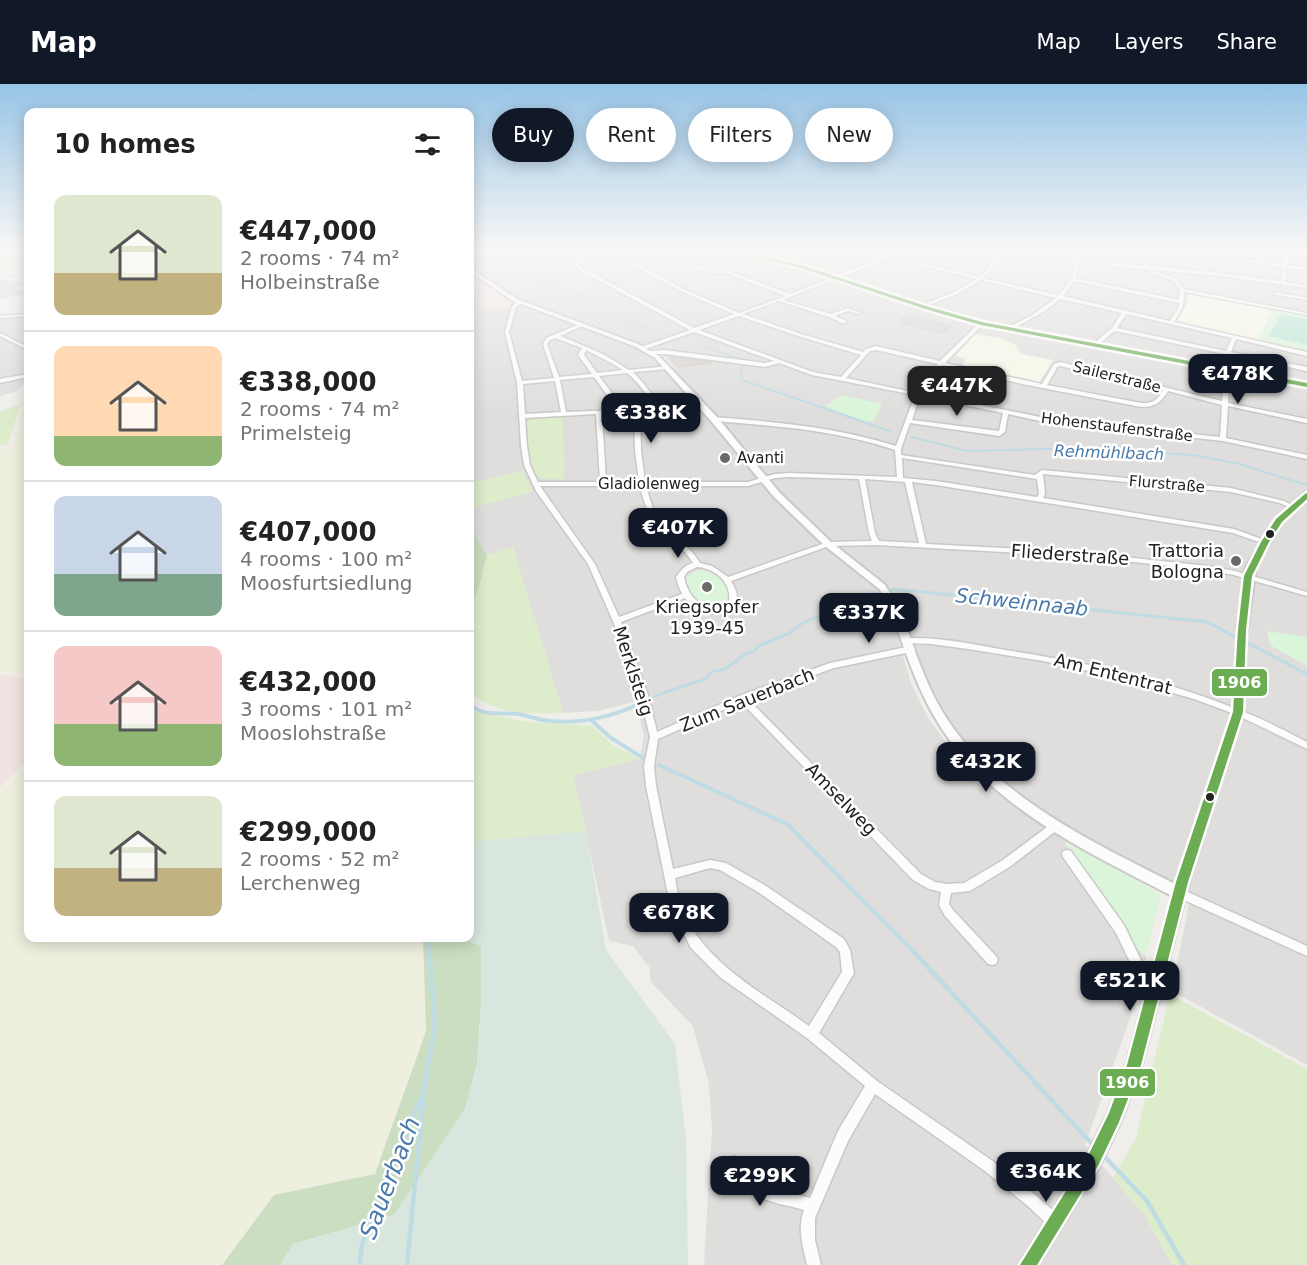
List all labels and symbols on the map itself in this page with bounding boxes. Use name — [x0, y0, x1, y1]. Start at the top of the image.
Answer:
pin: €478K — [1196, 354, 1280, 405]
street label: Sailerstraße — [1071, 357, 1163, 397]
pin: €447K — [915, 366, 999, 417]
pin: €338K — [609, 393, 693, 444]
street label: Hohenstaufenstraße — [1040, 409, 1194, 445]
water label: Rehmühlbach — [1054, 441, 1164, 464]
place label: Avanti — [737, 449, 784, 467]
marker: Avanti — [718, 451, 732, 465]
street label: Flurstraße — [1128, 472, 1206, 496]
street label: Gladiolenweg — [598, 475, 700, 493]
pin: €407K — [636, 508, 720, 559]
unlabelled marker — [1264, 528, 1276, 540]
street label: Fliederstraße — [1010, 540, 1130, 569]
place label: Trattoria Bologna — [1148, 540, 1224, 582]
marker: Trattoria Bologna — [1229, 554, 1243, 568]
marker: Kriegsopfer 1939-45 — [700, 580, 714, 594]
water label: Schweinnaab — [955, 583, 1089, 621]
pin: €337K — [827, 593, 911, 644]
place label: Kriegsopfer 1939-45 — [655, 596, 759, 638]
street label: Merklsteig — [609, 623, 658, 718]
street label: Am Ententrat — [1052, 649, 1174, 698]
street label: Zum Sauerbach — [677, 663, 817, 736]
line badge: 1906 — [1211, 668, 1268, 697]
text: 1906 — [1217, 673, 1261, 692]
pin: €432K — [944, 742, 1028, 793]
street label: Amselweg — [802, 758, 881, 839]
unlabelled marker — [1204, 791, 1216, 803]
pin: €678K — [637, 893, 721, 944]
pin: €521K — [1088, 961, 1172, 1012]
line badge: 1906 — [1099, 1068, 1156, 1097]
text: 1906 — [1105, 1073, 1149, 1092]
water label: Sauerbach — [354, 1113, 426, 1243]
pin: €364K — [1004, 1152, 1088, 1203]
pin: €299K — [718, 1156, 802, 1207]

